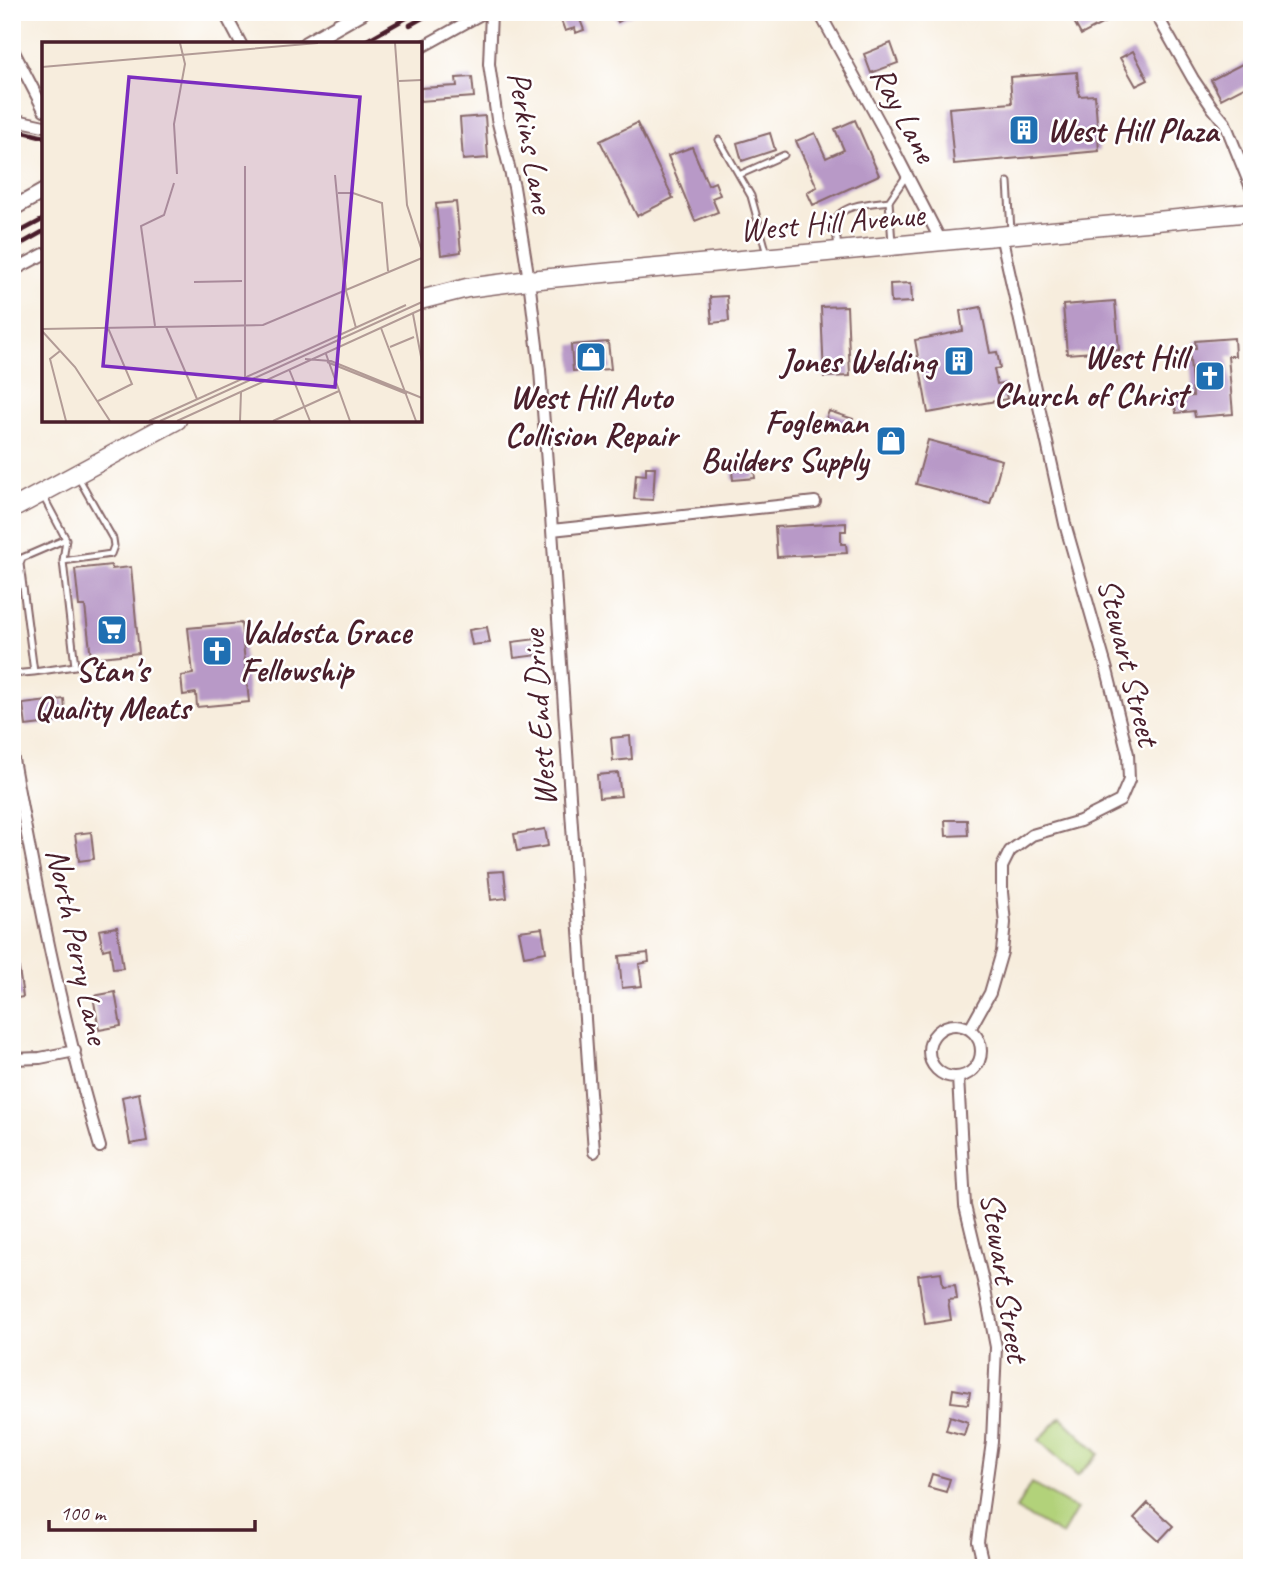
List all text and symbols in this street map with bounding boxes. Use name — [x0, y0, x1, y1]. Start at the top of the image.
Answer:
inset map — [42, 42, 422, 422]
street label: Ray Lane — [861, 59, 948, 171]
street label: Perkins Lane — [498, 68, 564, 218]
place label: West Hill Plaza — [1047, 109, 1220, 151]
building icon: West Hill Plaza — [1007, 113, 1041, 147]
street label: West Hill Avenue — [738, 193, 928, 251]
place label: West Hill Church of Christ — [994, 336, 1193, 416]
shop icon: West Hill Auto Collision Repair — [574, 340, 608, 374]
place label: Jones Welding — [779, 340, 939, 382]
building icon: Jones Welding — [942, 344, 976, 378]
church icon: West Hill Church of Christ — [1193, 359, 1227, 393]
place label: West Hill Auto Collision Repair — [505, 376, 680, 456]
place label: Fogleman Builders Supply — [701, 401, 871, 481]
shop icon: Fogleman Builders Supply — [874, 424, 908, 458]
street label: Stewart Street — [1088, 574, 1171, 753]
place label: Valdosta Grace Fellowship — [240, 611, 414, 691]
supermarket icon: Stan's Quality Meats — [95, 613, 129, 647]
street label: West End Drive — [512, 626, 566, 808]
church icon: Valdosta Grace Fellowship — [200, 634, 234, 668]
place label: Stan's Quality Meats — [34, 649, 193, 729]
street label: North Perry Lane — [37, 844, 120, 1050]
street label: Stewart Street — [971, 1189, 1040, 1368]
scale bar — [49, 1489, 256, 1533]
text: 100 m — [60, 1500, 107, 1526]

